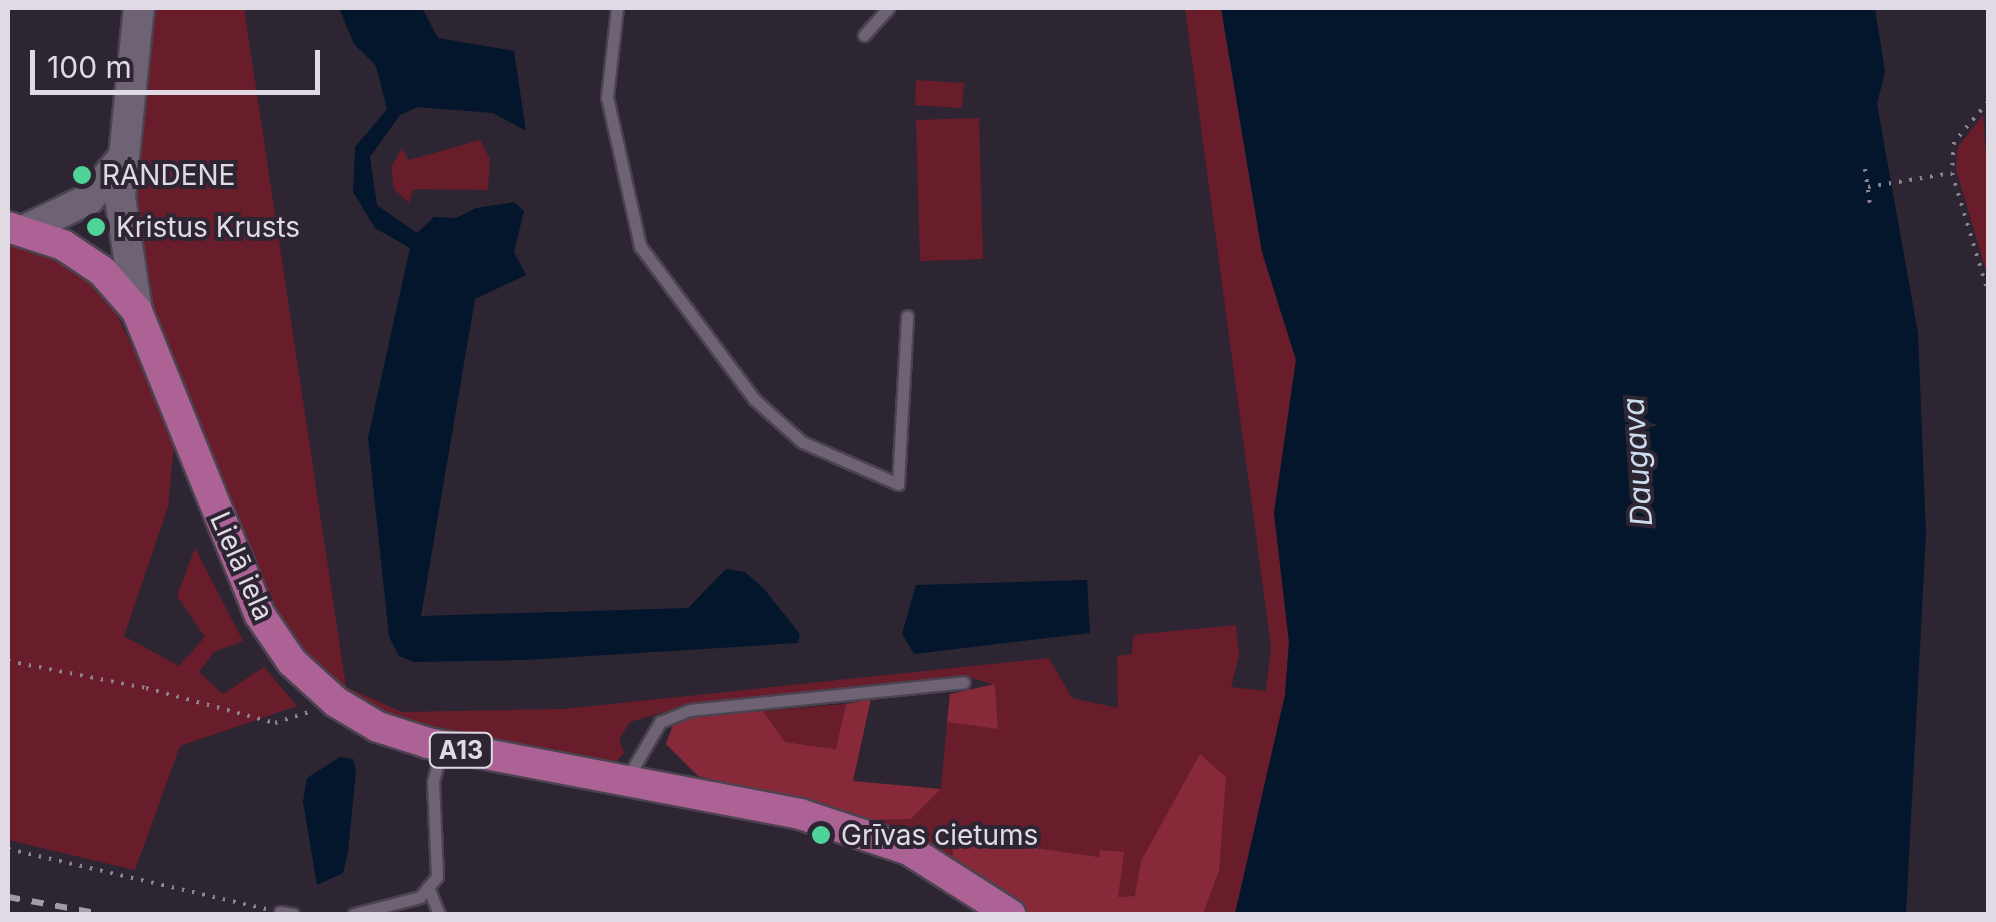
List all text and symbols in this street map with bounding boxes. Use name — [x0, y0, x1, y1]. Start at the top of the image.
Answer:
scale bar — [35, 30, 325, 92]
text: 100 m — [47, 49, 132, 85]
place label: RANDENE — [102, 158, 235, 192]
marker: RANDENE — [71, 164, 93, 186]
place label: Kristus Krusts — [116, 210, 300, 244]
marker: Kristus Krusts — [85, 216, 107, 238]
water label: Daugava — [1615, 396, 1659, 528]
street label: Lielā iela — [203, 507, 281, 625]
road number: A13 — [428, 730, 494, 770]
place label: Grīvas cietums — [841, 818, 1038, 852]
marker: Grīvas cietums — [810, 824, 832, 846]

